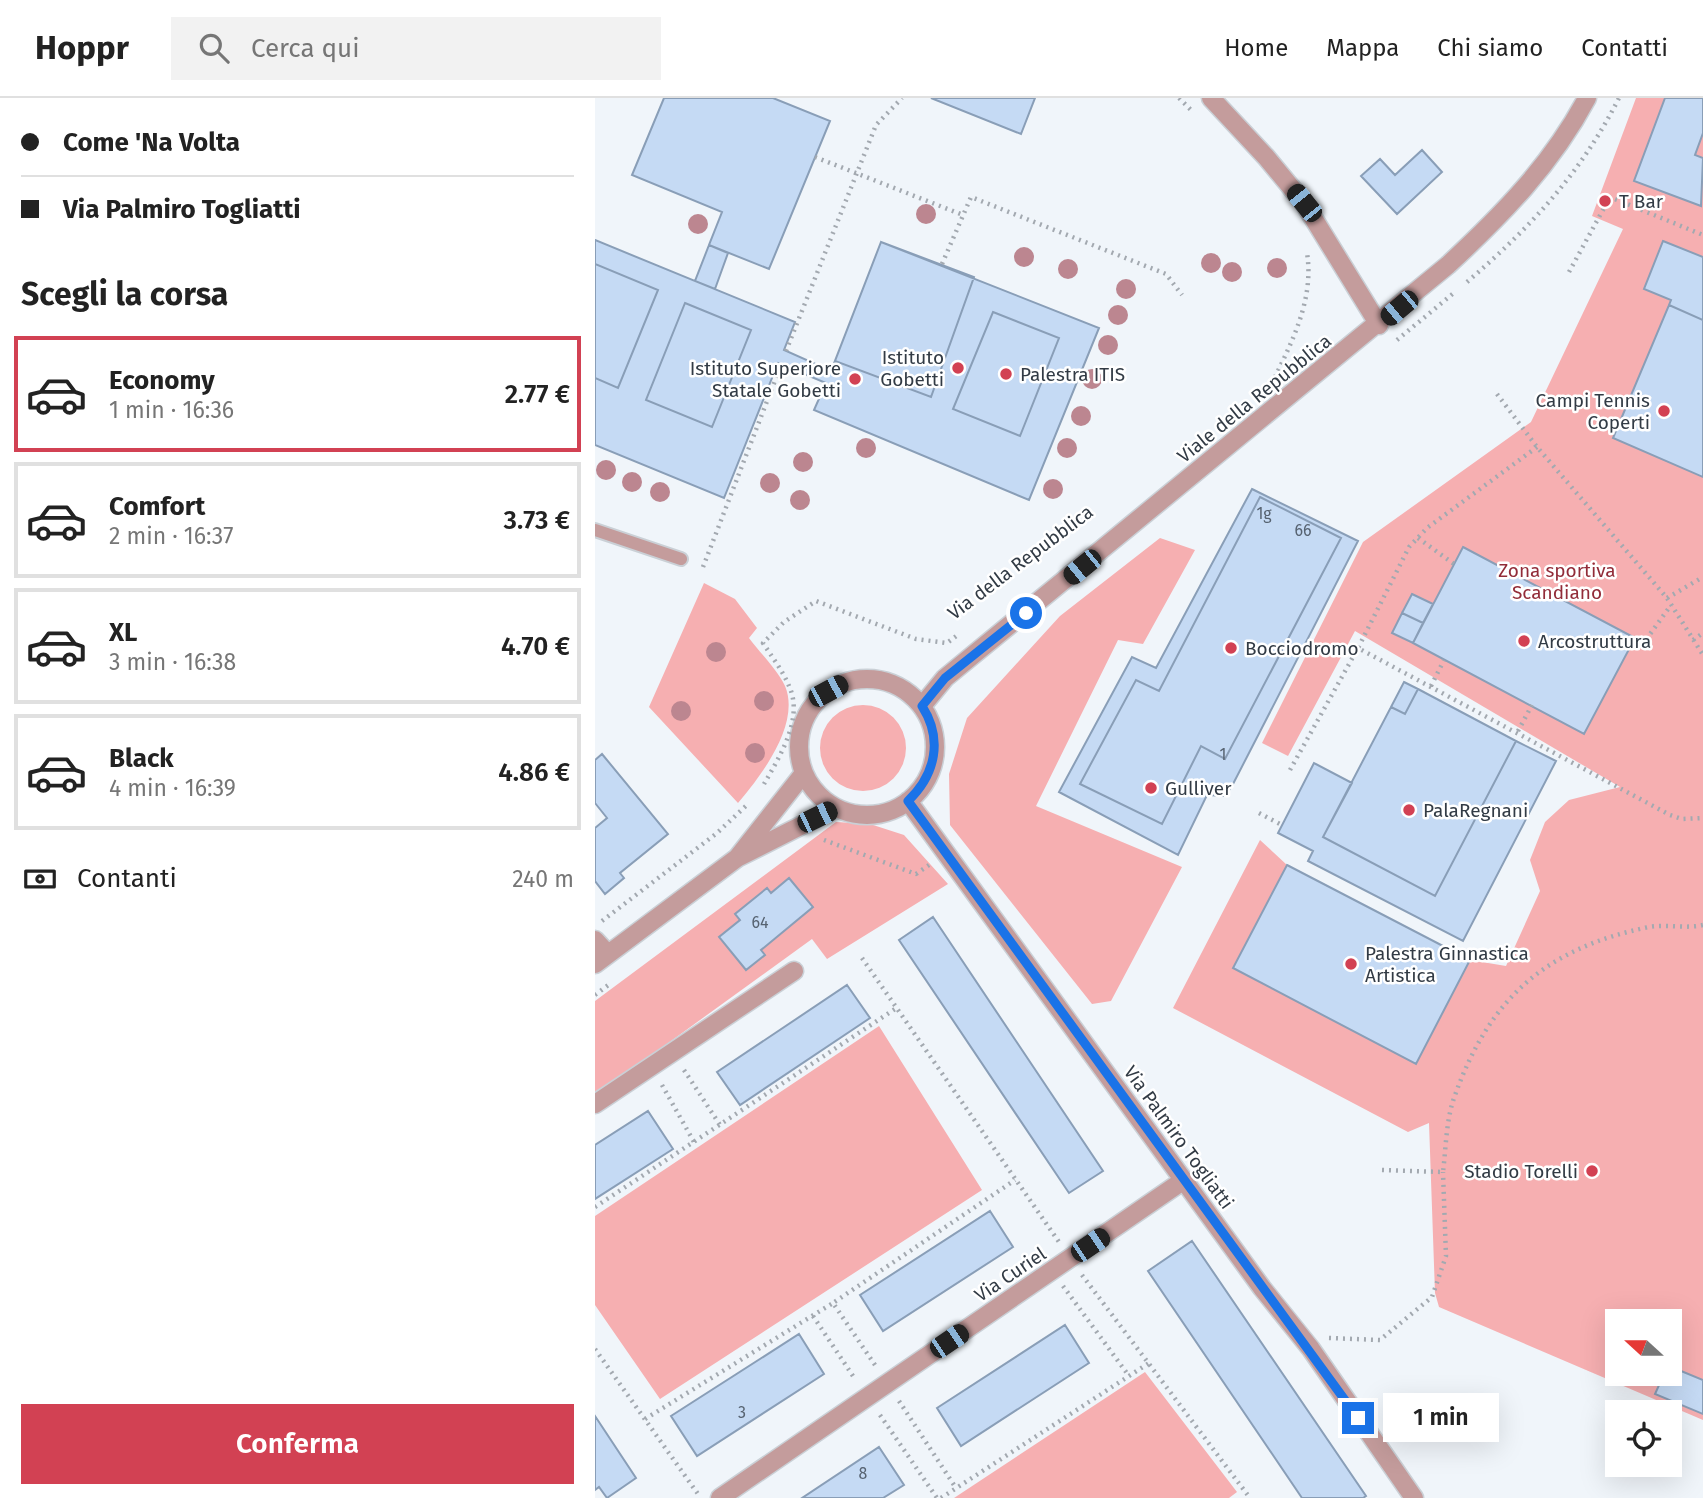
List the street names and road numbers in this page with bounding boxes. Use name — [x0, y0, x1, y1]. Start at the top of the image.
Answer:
street label: Viale della Repubblica — [1173, 329, 1336, 468]
street label: Via della Repubblica — [943, 500, 1098, 625]
street label: Via Palmiro Togliatti — [1119, 1061, 1238, 1213]
street label: Via Curiel — [970, 1242, 1051, 1307]

